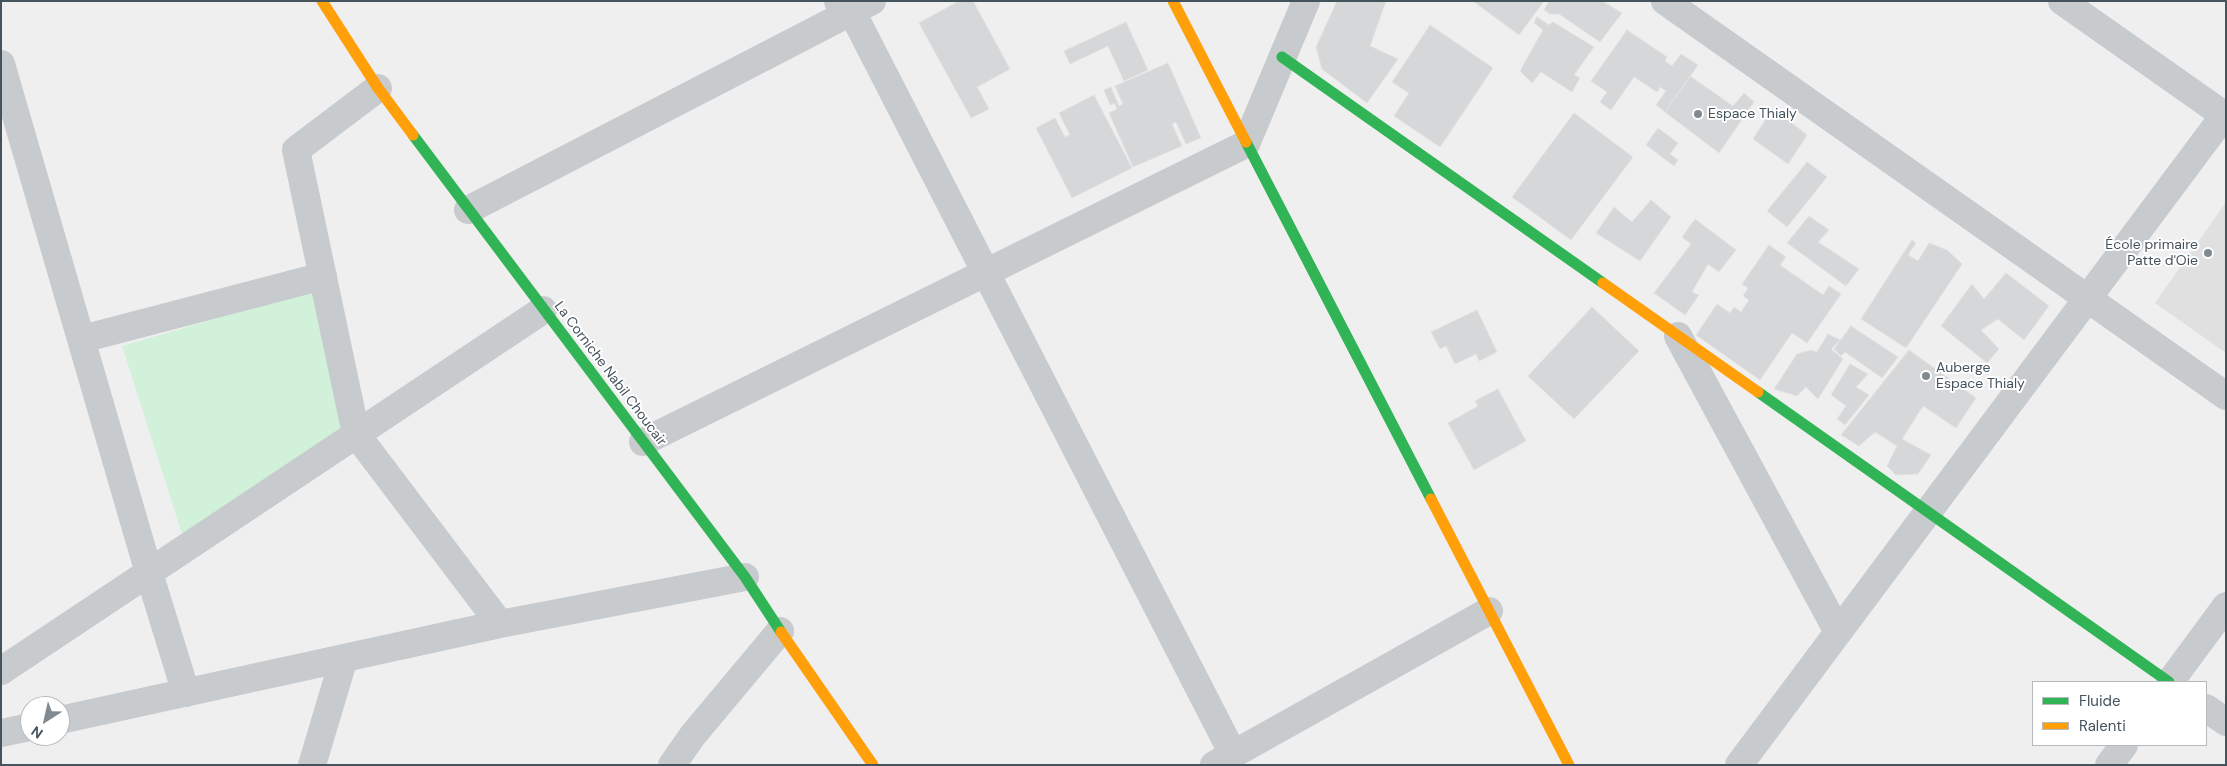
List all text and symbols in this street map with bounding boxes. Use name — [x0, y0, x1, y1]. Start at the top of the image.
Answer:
place label: Espace Thialy — [1708, 106, 1797, 122]
marker: Espace Thialy — [1692, 108, 1704, 120]
place label: École primaire Patte d'Oie — [2105, 237, 2198, 270]
marker: École primaire Patte d'Oie — [2202, 247, 2214, 259]
street label: La Corniche Nabil Choucair — [550, 299, 670, 449]
place label: Auberge Espace Thialy — [1936, 360, 2025, 392]
marker: Auberge Espace Thialy — [1920, 370, 1932, 382]
legend — [2032, 681, 2207, 746]
text: Fluide — [2079, 691, 2121, 711]
north arrow — [20, 696, 70, 746]
text: Ralenti — [2079, 716, 2126, 736]
text: N — [28, 722, 46, 743]

